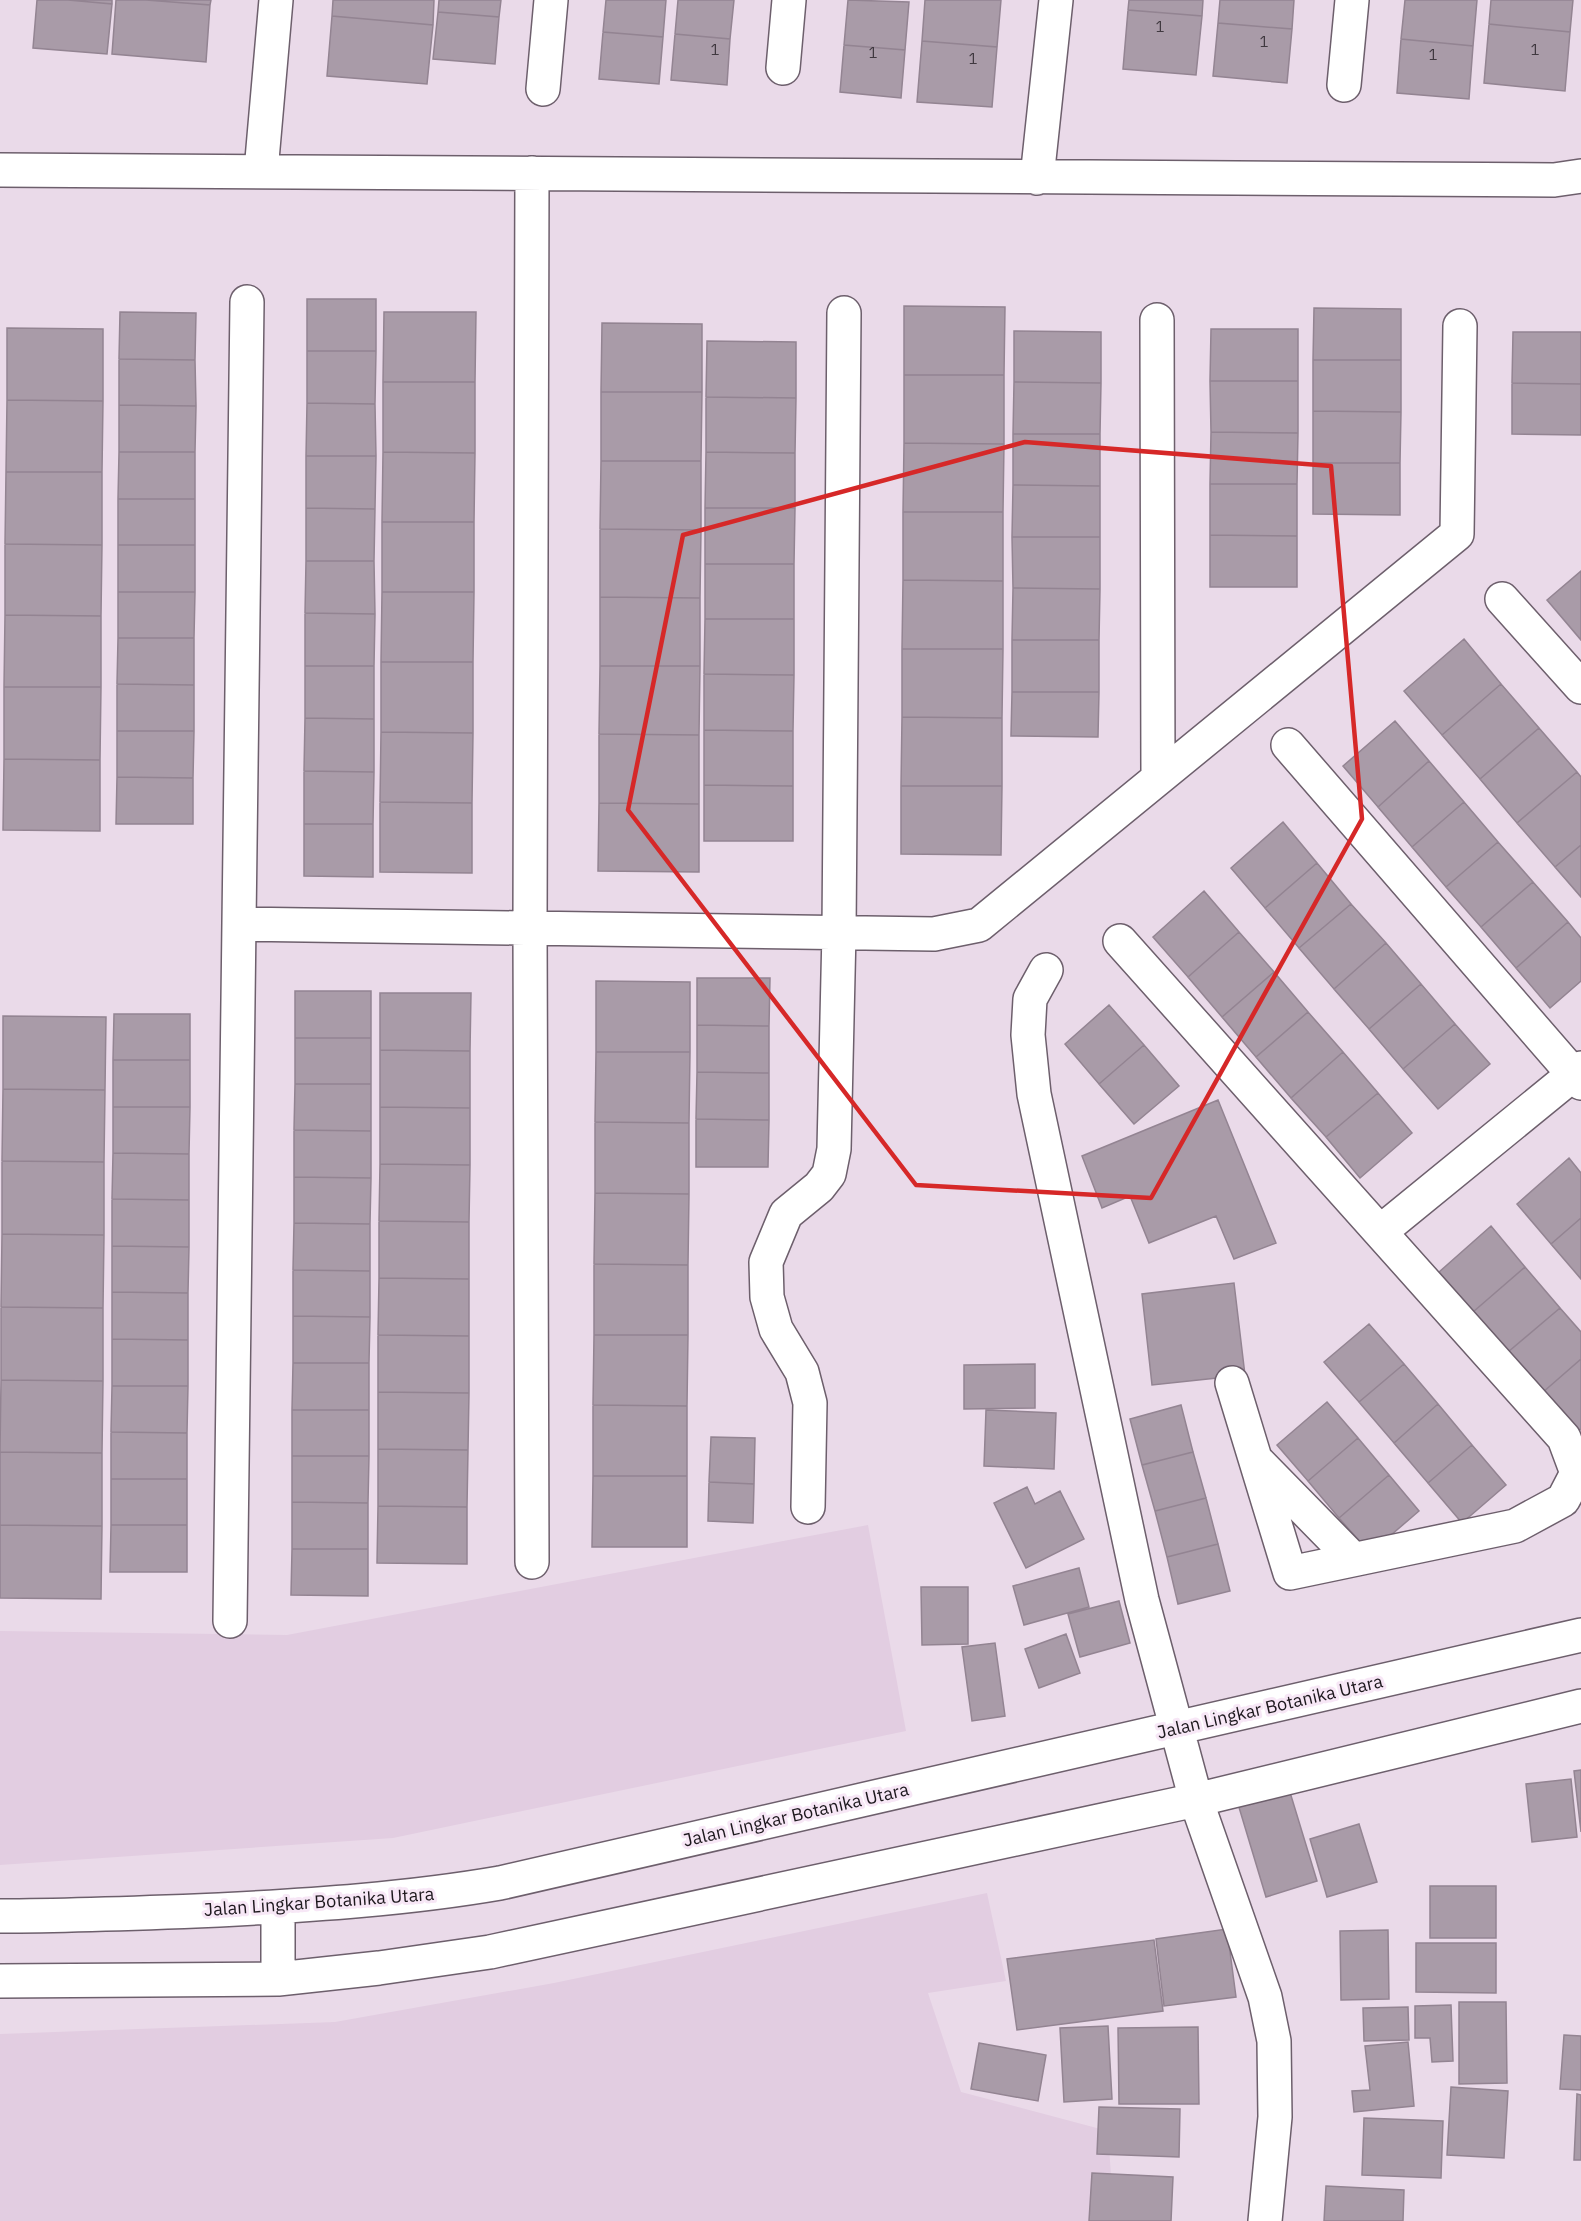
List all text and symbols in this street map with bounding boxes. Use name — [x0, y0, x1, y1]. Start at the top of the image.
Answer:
house number: 1 — [1155, 17, 1165, 36]
house number: 1 — [1259, 32, 1269, 51]
house number: 1 — [710, 40, 720, 59]
house number: 1 — [1530, 40, 1540, 59]
house number: 1 — [868, 43, 878, 62]
house number: 1 — [1428, 45, 1438, 64]
house number: 1 — [968, 49, 978, 68]
street label: Jalan Lingkar Botanika Utara — [1155, 1669, 1385, 1744]
street label: Jalan Lingkar Botanika Utara — [681, 1777, 911, 1852]
street label: Jalan Lingkar Botanika Utara — [203, 1882, 435, 1921]

